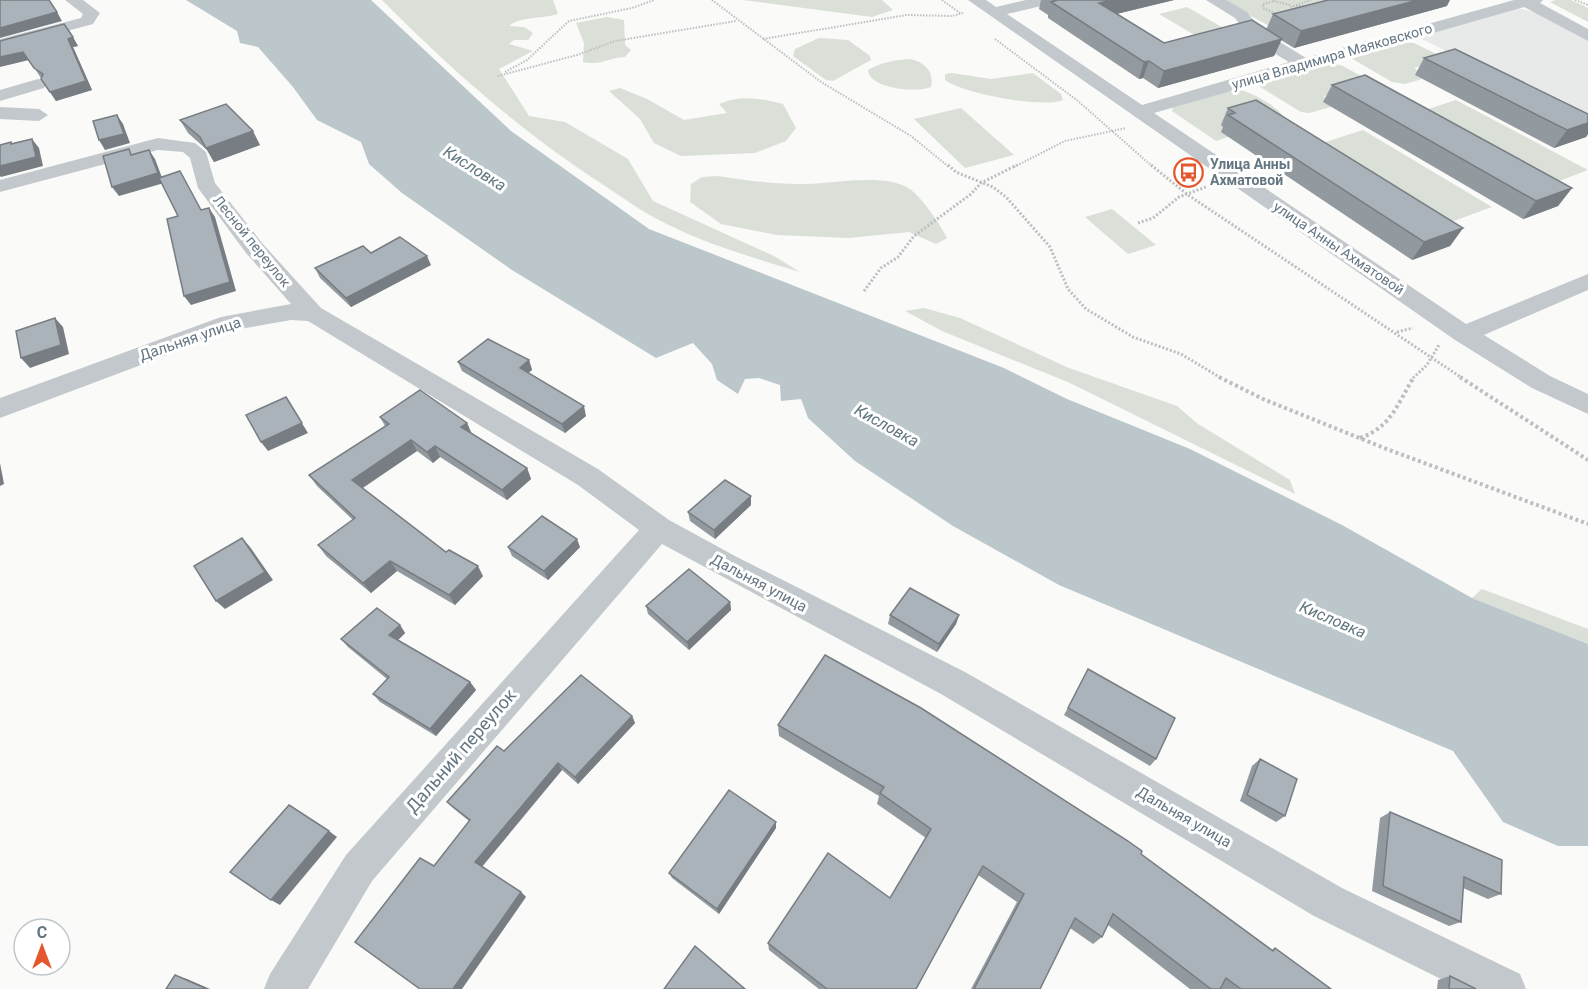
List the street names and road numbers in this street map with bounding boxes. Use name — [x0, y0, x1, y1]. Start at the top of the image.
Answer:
street label: улица Владимира Маяковского — [1230, 20, 1434, 92]
street label: Лесной переулок — [210, 192, 294, 290]
street label: улица Анны Ахматовой — [1271, 198, 1407, 298]
street label: Дальняя улица — [137, 313, 243, 365]
street label: Дальняя улица — [708, 550, 810, 616]
street label: Дальний переулок — [401, 684, 520, 817]
street label: Дальняя улица — [1133, 783, 1235, 851]

